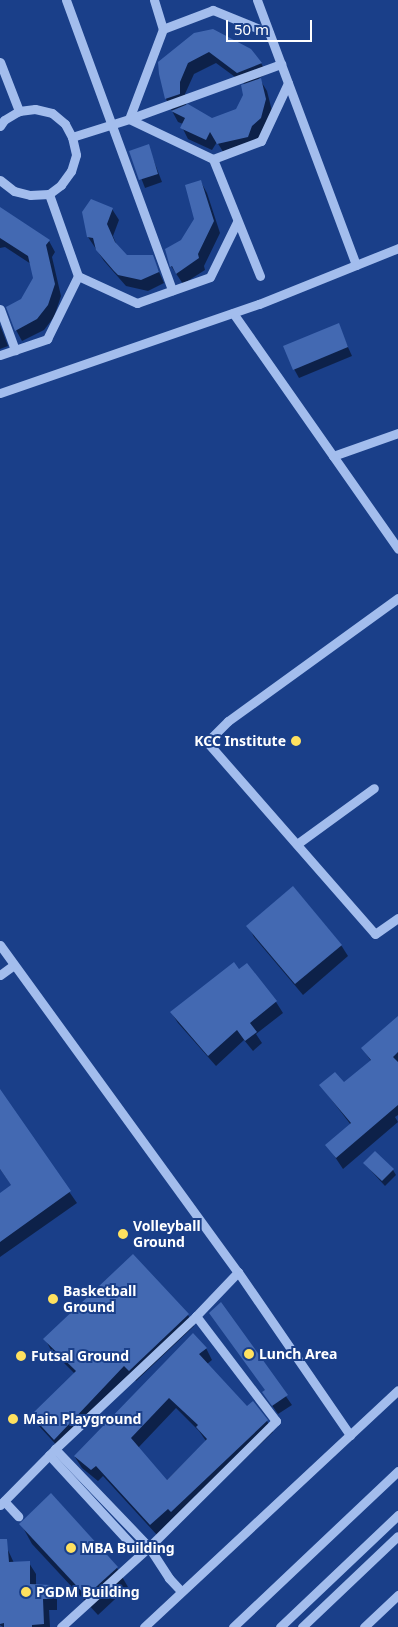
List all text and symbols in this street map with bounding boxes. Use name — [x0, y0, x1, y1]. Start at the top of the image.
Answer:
scale bar — [228, 10, 314, 42]
text: 50 m — [234, 19, 269, 39]
place label: KCC Institute — [194, 733, 286, 749]
marker: KCC Institute — [290, 735, 302, 747]
place label: Volleyball Ground — [133, 1218, 201, 1250]
marker: Volleyball Ground — [117, 1228, 129, 1240]
place label: Basketball Ground — [63, 1283, 136, 1315]
marker: Basketball Ground — [47, 1293, 59, 1305]
place label: Lunch Area — [259, 1346, 337, 1362]
place label: Futsal Ground — [31, 1348, 129, 1364]
marker: Lunch Area — [243, 1348, 255, 1360]
marker: Futsal Ground — [15, 1350, 27, 1362]
place label: Main Playground — [23, 1411, 141, 1427]
marker: Main Playground — [7, 1413, 19, 1425]
place label: MBA Building — [81, 1540, 175, 1556]
marker: MBA Building — [65, 1542, 77, 1554]
place label: PGDM Building — [36, 1584, 140, 1600]
marker: PGDM Building — [20, 1586, 32, 1598]

